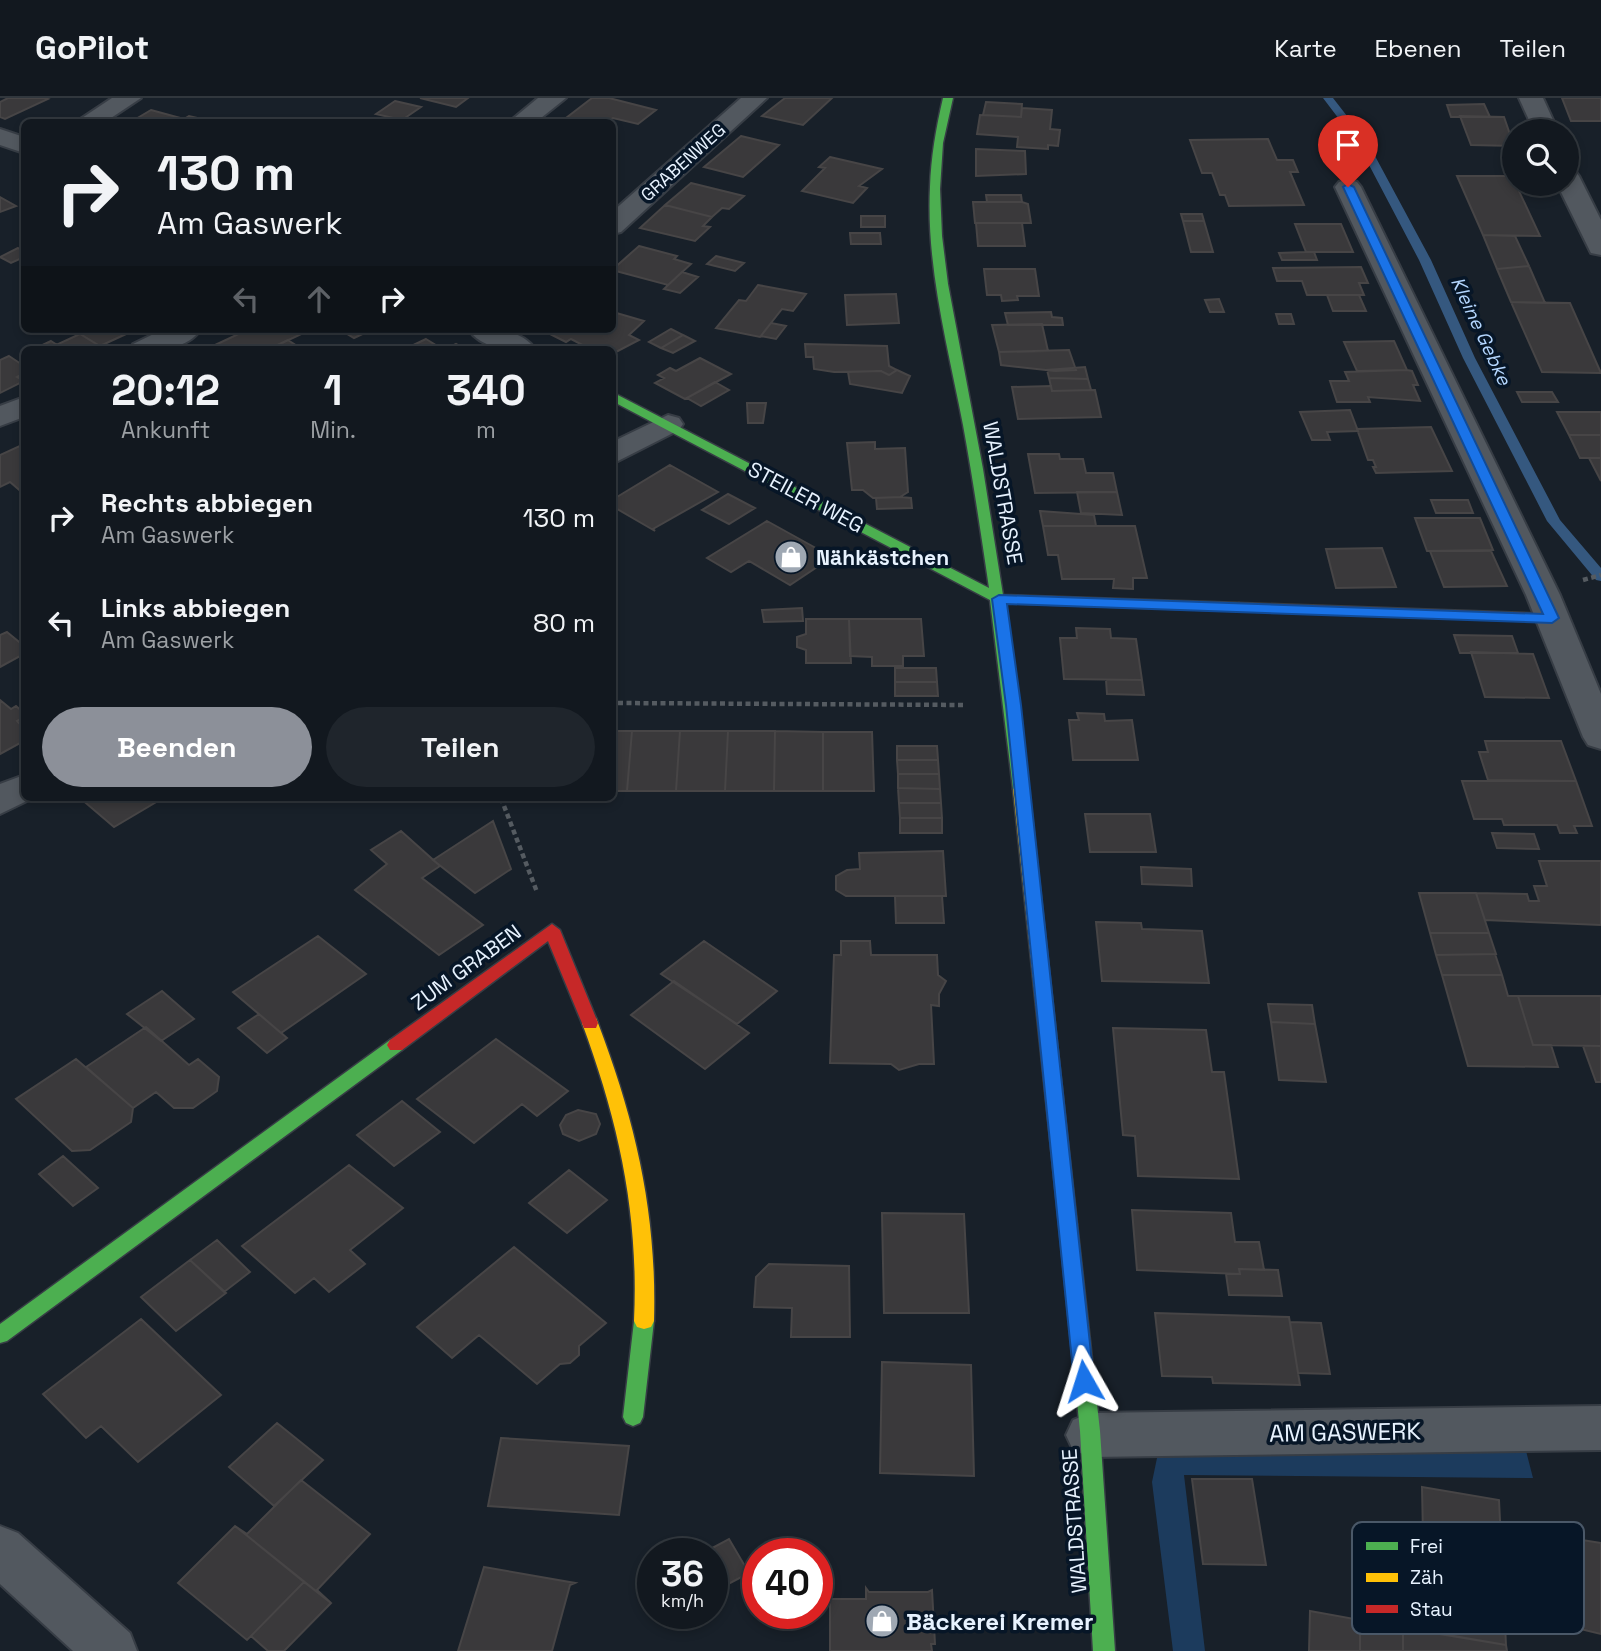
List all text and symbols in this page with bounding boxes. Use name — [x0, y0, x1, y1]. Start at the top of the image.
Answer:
text: GoPilot — [35, 27, 149, 69]
text: Karte — [1274, 33, 1337, 64]
text: Ebenen — [1375, 33, 1461, 64]
text: Teilen — [1499, 33, 1566, 64]
pin — [1318, 115, 1378, 187]
street label: GRABENWEG — [636, 118, 730, 206]
map controls — [1502, 119, 1579, 196]
button: search — [1502, 119, 1579, 196]
icon: arrive — [1329, 126, 1367, 164]
text: 130 m — [157, 142, 295, 204]
icon: right — [42, 147, 133, 238]
text: Am Gaswerk — [157, 203, 342, 243]
water label: Kleine Gebke — [1445, 273, 1517, 390]
icon: left — [227, 280, 265, 318]
icon: ahead — [300, 280, 338, 318]
icon: right — [373, 280, 411, 318]
text: 20:12 — [111, 364, 220, 417]
text: 1 — [324, 364, 343, 417]
text: 340 — [446, 364, 526, 417]
text: Ankunft — [121, 415, 210, 445]
text: Min. — [310, 415, 356, 445]
text: m — [476, 415, 496, 445]
street label: WALDSTRASSE — [977, 419, 1029, 567]
street label: STEILER WEG — [743, 455, 869, 539]
text: Rechts abbiegen — [101, 486, 313, 520]
icon: right — [42, 499, 80, 537]
text: 130 m — [523, 501, 595, 535]
text: Am Gaswerk — [101, 520, 234, 550]
shop icon: Nähkästchen — [772, 538, 810, 576]
place label: Nähkästchen — [816, 544, 949, 571]
text: Links abbiegen — [101, 591, 290, 625]
icon: left — [42, 604, 80, 642]
text: 80 m — [533, 606, 595, 640]
text: Am Gaswerk — [101, 625, 234, 655]
button: Beenden — [42, 707, 312, 787]
button: Teilen — [326, 707, 595, 787]
street label: ZUM GRABEN — [406, 918, 526, 1016]
position arrow — [1047, 1344, 1121, 1418]
street label: AM GASWERK — [1269, 1415, 1422, 1449]
street label: WALDSTRASSE — [1055, 1448, 1093, 1594]
legend — [1352, 1522, 1584, 1634]
text: Frei — [1410, 1534, 1443, 1559]
speed limit sign: 40 — [742, 1538, 833, 1629]
text: 36 — [661, 1552, 704, 1596]
text: Zäh — [1410, 1565, 1444, 1590]
text: km/h — [661, 1589, 704, 1612]
text: Stau — [1410, 1597, 1453, 1622]
shop icon: Bäckerei Kremer — [863, 1602, 901, 1640]
place label: Bäckerei Kremer — [906, 1606, 1094, 1637]

